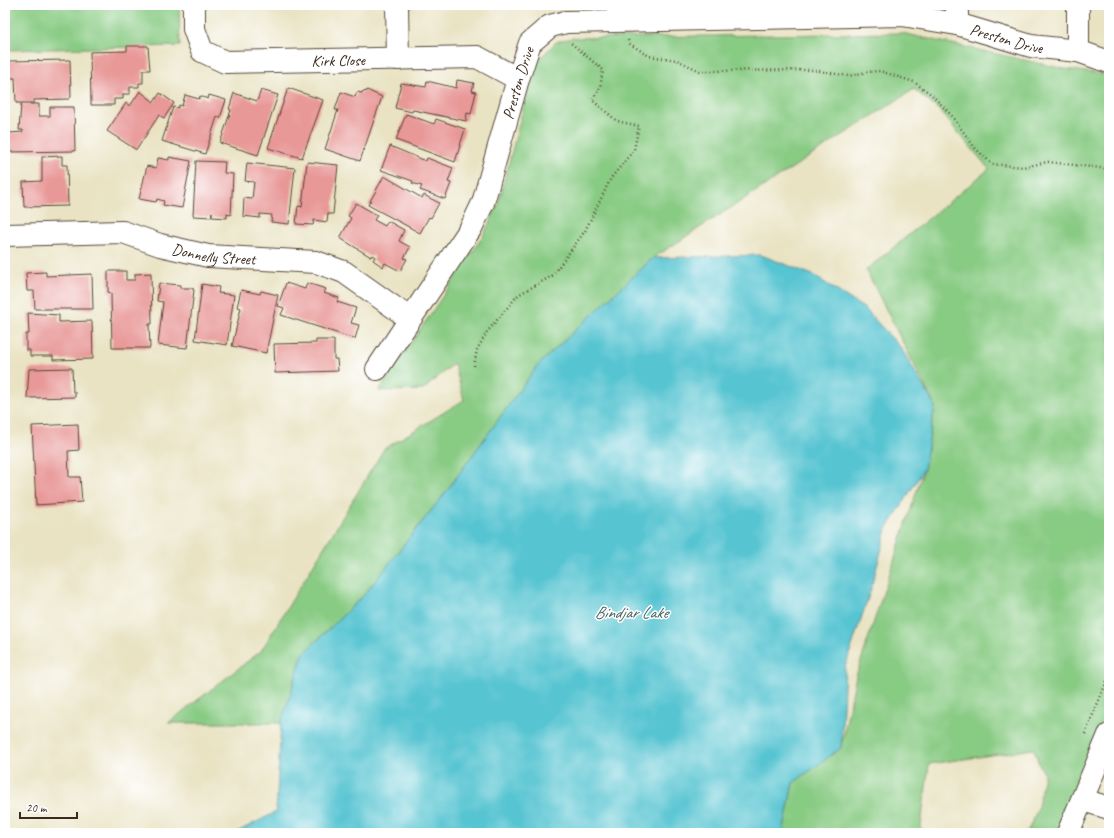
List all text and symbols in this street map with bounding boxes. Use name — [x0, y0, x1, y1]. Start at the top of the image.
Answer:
street label: Preston Drive — [968, 19, 1045, 58]
street label: Preston Drive — [498, 43, 539, 122]
street label: Kirk Close — [311, 50, 367, 71]
street label: Donnelly Street — [170, 239, 258, 270]
water label: Bindjar Lake — [595, 602, 670, 623]
scale bar — [20, 794, 77, 820]
text: 20 m — [26, 800, 48, 816]

